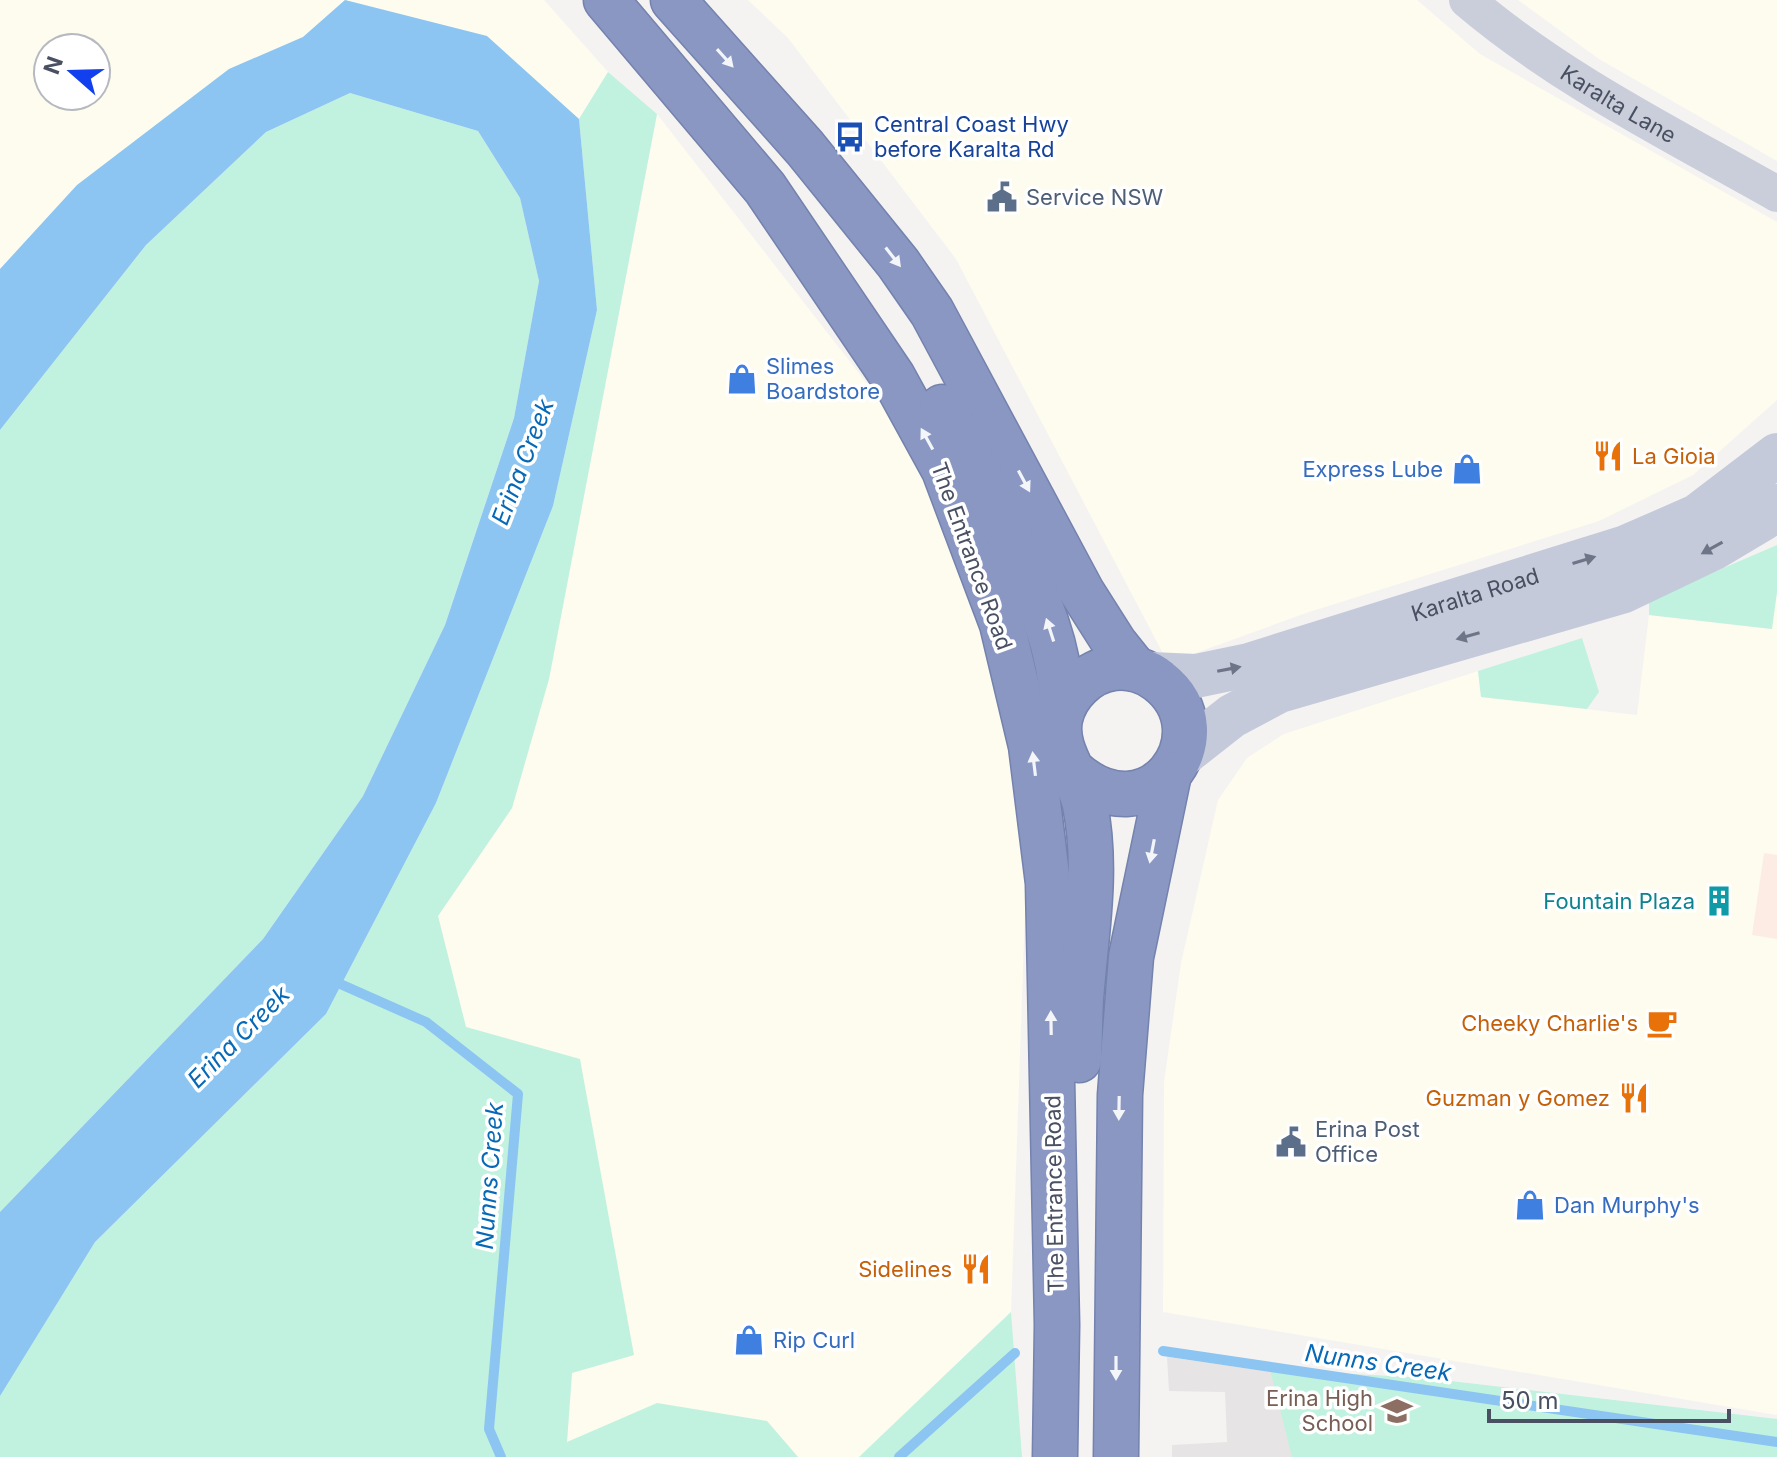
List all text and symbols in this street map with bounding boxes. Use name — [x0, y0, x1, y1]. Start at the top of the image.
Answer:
north arrow — [32, 32, 112, 112]
one-way arrow — [716, 48, 733, 68]
text: N — [38, 53, 68, 77]
street label: Karalta Lane — [1556, 60, 1681, 148]
place label: Central Coast Hwy before Karalta Rd — [874, 111, 1069, 162]
bus stop icon: Central Coast Hwy before Karalta Rd — [833, 120, 867, 154]
public building icon: Service NSW — [985, 180, 1019, 214]
place label: Service NSW — [1026, 184, 1164, 210]
one-way arrow — [884, 247, 901, 267]
place label: Slimes Boardstore — [766, 353, 880, 404]
shop icon: Slimes Boardstore — [725, 362, 759, 396]
water label: Erina Creek — [485, 394, 560, 529]
one-way arrow — [920, 428, 934, 450]
restaurant icon: La Gioia — [1591, 439, 1625, 473]
place label: La Gioia — [1632, 443, 1716, 469]
shop icon: Express Lube — [1450, 452, 1484, 486]
place label: Express Lube — [1302, 456, 1443, 482]
street label: The Entrance Road — [926, 459, 1018, 653]
one-way arrow — [1016, 470, 1030, 492]
one-way arrow — [1700, 541, 1723, 555]
one-way arrow — [1573, 553, 1597, 566]
street label: Karalta Road — [1408, 562, 1542, 626]
one-way arrow — [1043, 618, 1056, 642]
one-way arrow — [1456, 630, 1480, 643]
one-way arrow — [1216, 662, 1241, 675]
one-way arrow — [1027, 751, 1040, 776]
one-way arrow — [1146, 838, 1158, 863]
building icon: Fountain Plaza — [1702, 884, 1736, 918]
place label: Fountain Plaza — [1543, 888, 1695, 914]
water label: Erina Creek — [182, 979, 296, 1094]
cafe icon: Cheeky Charlie's — [1645, 1006, 1679, 1040]
one-way arrow — [1045, 1010, 1057, 1035]
place label: Cheeky Charlie's — [1461, 1010, 1638, 1036]
restaurant icon: Guzman y Gomez — [1617, 1081, 1651, 1115]
place label: Guzman y Gomez — [1426, 1085, 1610, 1111]
street label: The Entrance Road — [1039, 1095, 1069, 1293]
one-way arrow — [1113, 1096, 1126, 1121]
water label: Nunns Creek — [470, 1101, 509, 1250]
place label: Erina Post Office — [1315, 1116, 1420, 1167]
public building icon: Erina Post Office — [1274, 1125, 1308, 1159]
shop icon: Dan Murphy's — [1513, 1188, 1547, 1222]
place label: Dan Murphy's — [1554, 1192, 1700, 1218]
restaurant icon: Sidelines — [959, 1252, 993, 1286]
place label: Sidelines — [858, 1256, 952, 1282]
shop icon: Rip Curl — [732, 1323, 766, 1357]
place label: Rip Curl — [773, 1327, 855, 1353]
water label: Nunns Creek — [1303, 1338, 1454, 1387]
one-way arrow — [1110, 1356, 1123, 1381]
scale bar — [1489, 1373, 1729, 1423]
place label: Erina High School — [1266, 1385, 1373, 1436]
text: 50 m — [1501, 1386, 1559, 1415]
school or university icon: Erina High School — [1380, 1394, 1414, 1428]

